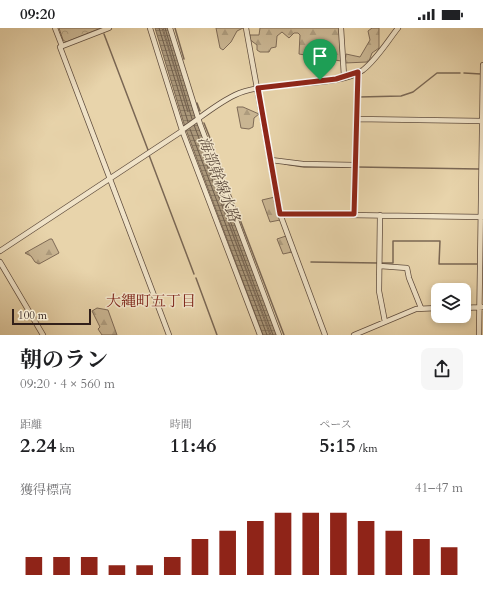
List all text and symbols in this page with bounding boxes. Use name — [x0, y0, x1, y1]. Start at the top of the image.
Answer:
text: 09:20 — [20, 4, 55, 24]
pin — [303, 39, 337, 80]
icon: arrive — [309, 45, 331, 67]
water label: 海部幹線水路 — [194, 133, 245, 226]
map controls — [431, 283, 471, 323]
button: layers — [431, 283, 471, 323]
district label: 大縄町五丁目 — [106, 291, 196, 311]
scale bar — [12, 307, 91, 326]
text: 100 m — [18, 308, 47, 323]
text: 朝のラン — [20, 345, 108, 375]
button: share — [421, 348, 463, 390]
text: 09:20 · 4 × 560 m — [20, 375, 115, 393]
text: 距離 — [20, 417, 42, 432]
text: 時間 — [170, 417, 192, 432]
text: ペース — [319, 417, 352, 432]
text: 2.24 — [20, 432, 57, 459]
text: 11:46 — [170, 432, 216, 459]
text: 5:15 — [319, 432, 356, 459]
text: km — [57, 441, 75, 456]
text: /km — [356, 441, 378, 456]
text: 41–47 m — [415, 479, 463, 497]
text: 獲得標高 — [20, 481, 72, 499]

